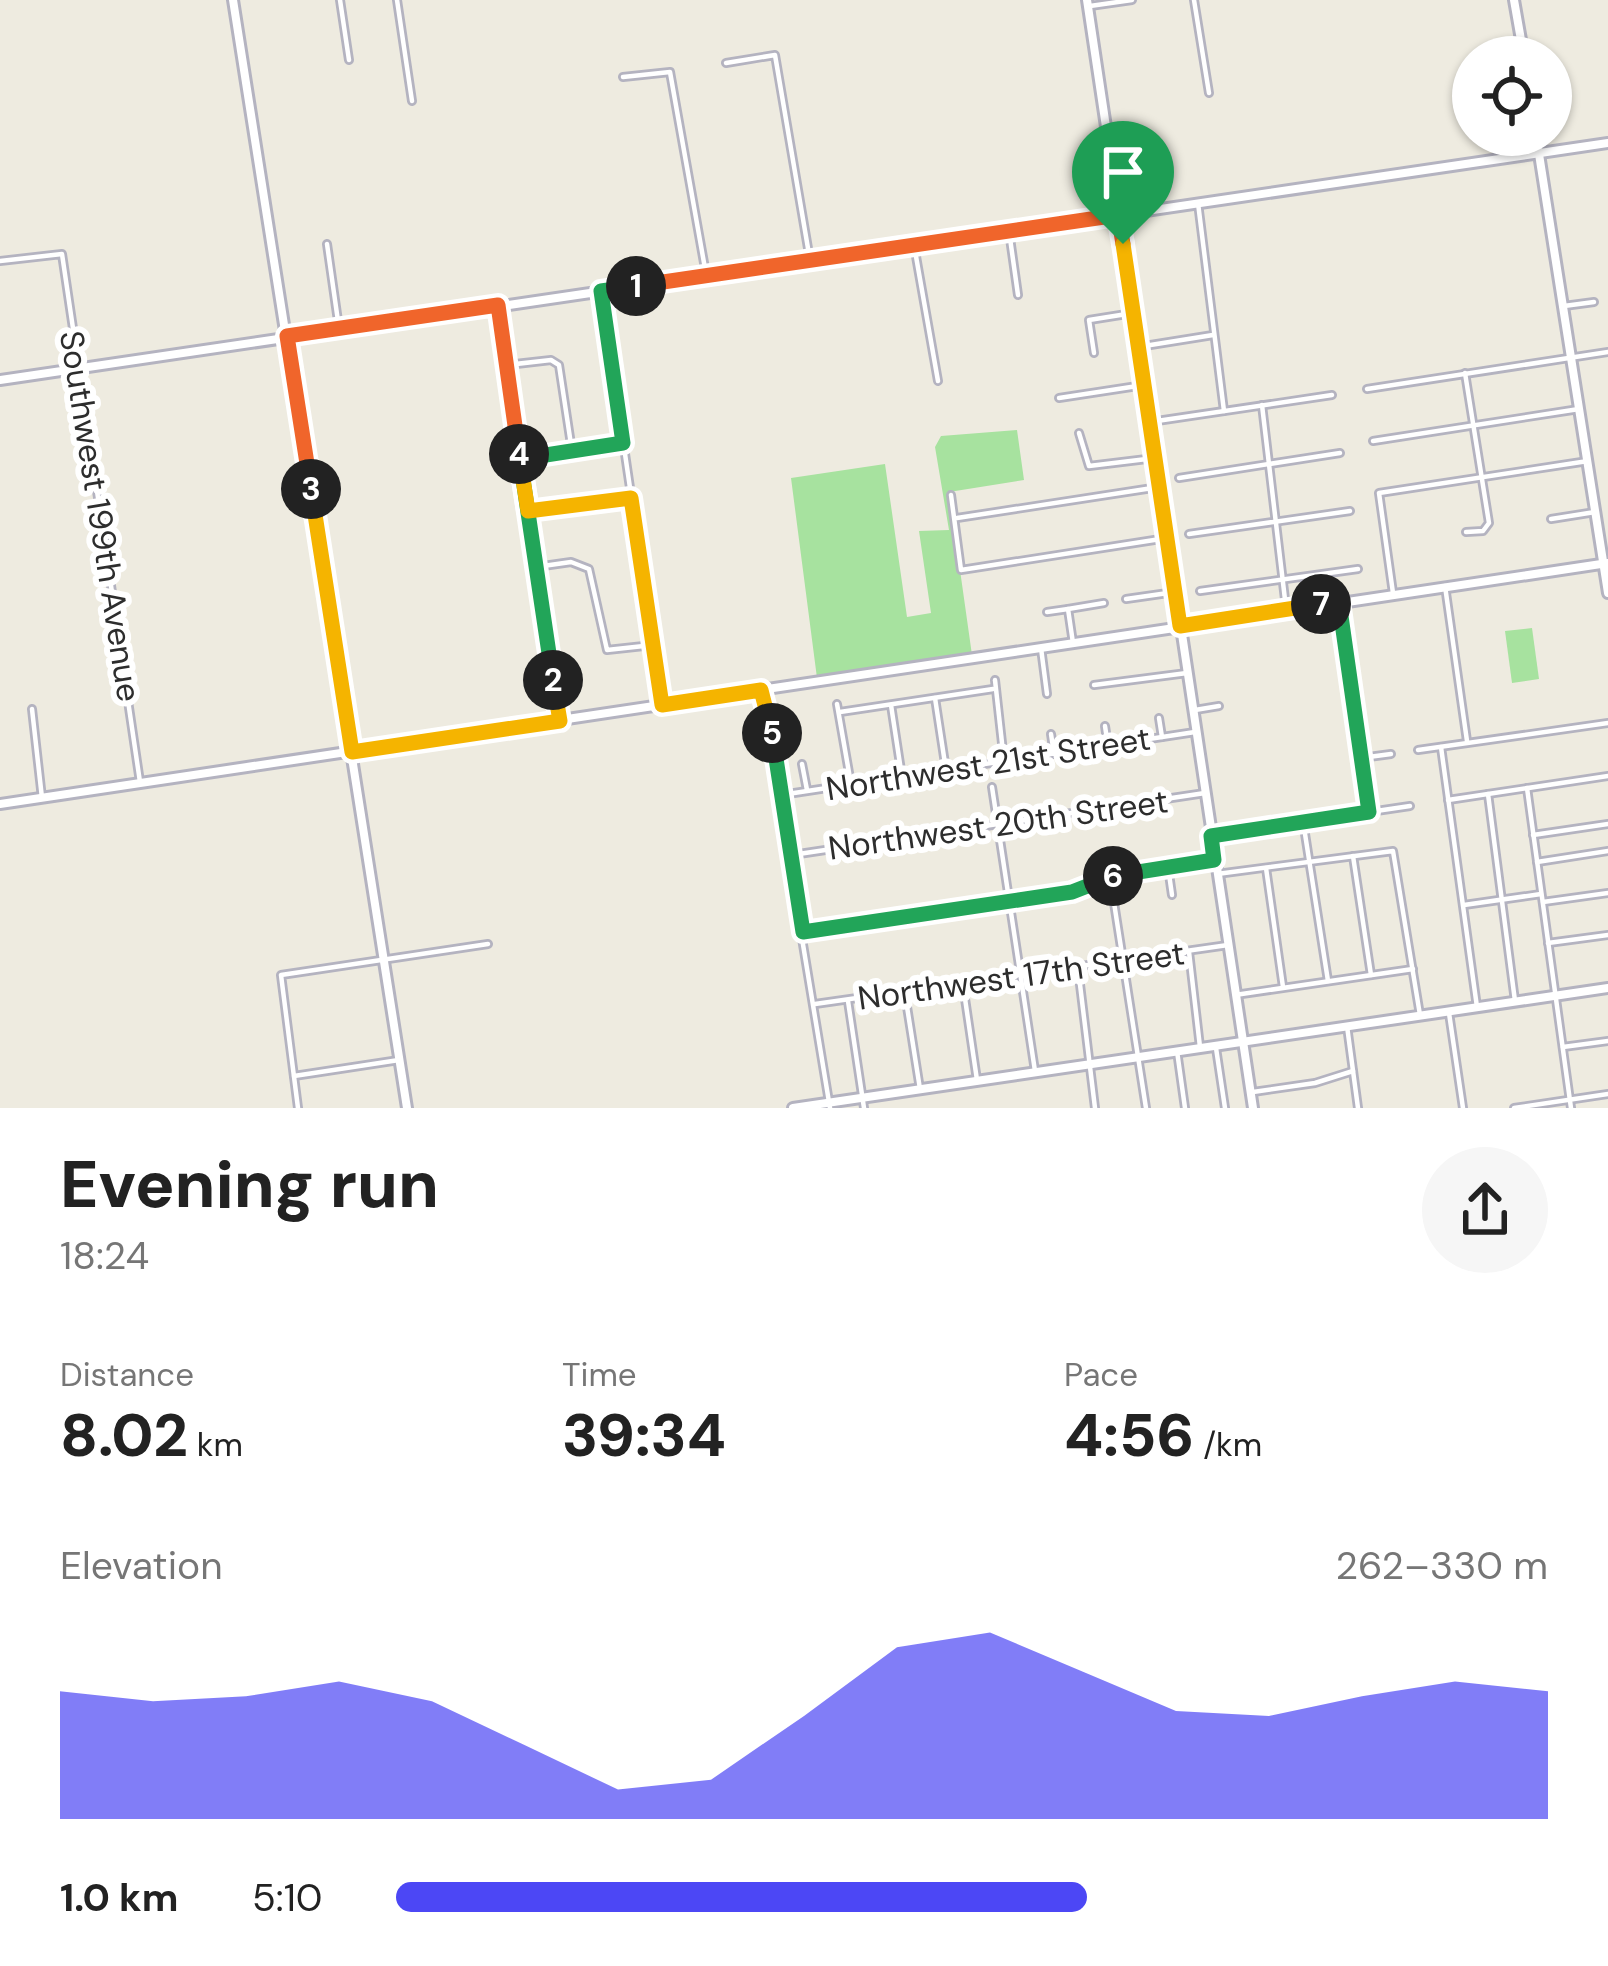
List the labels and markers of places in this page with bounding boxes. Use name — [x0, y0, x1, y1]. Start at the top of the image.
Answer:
pin — [1072, 121, 1174, 244]
pin: 1 — [606, 256, 666, 316]
pin: 4 — [489, 424, 549, 484]
pin: 3 — [281, 459, 341, 519]
pin: 7 — [1291, 574, 1351, 634]
pin: 2 — [523, 650, 583, 710]
pin: 5 — [742, 703, 802, 763]
pin: 6 — [1083, 846, 1143, 906]

